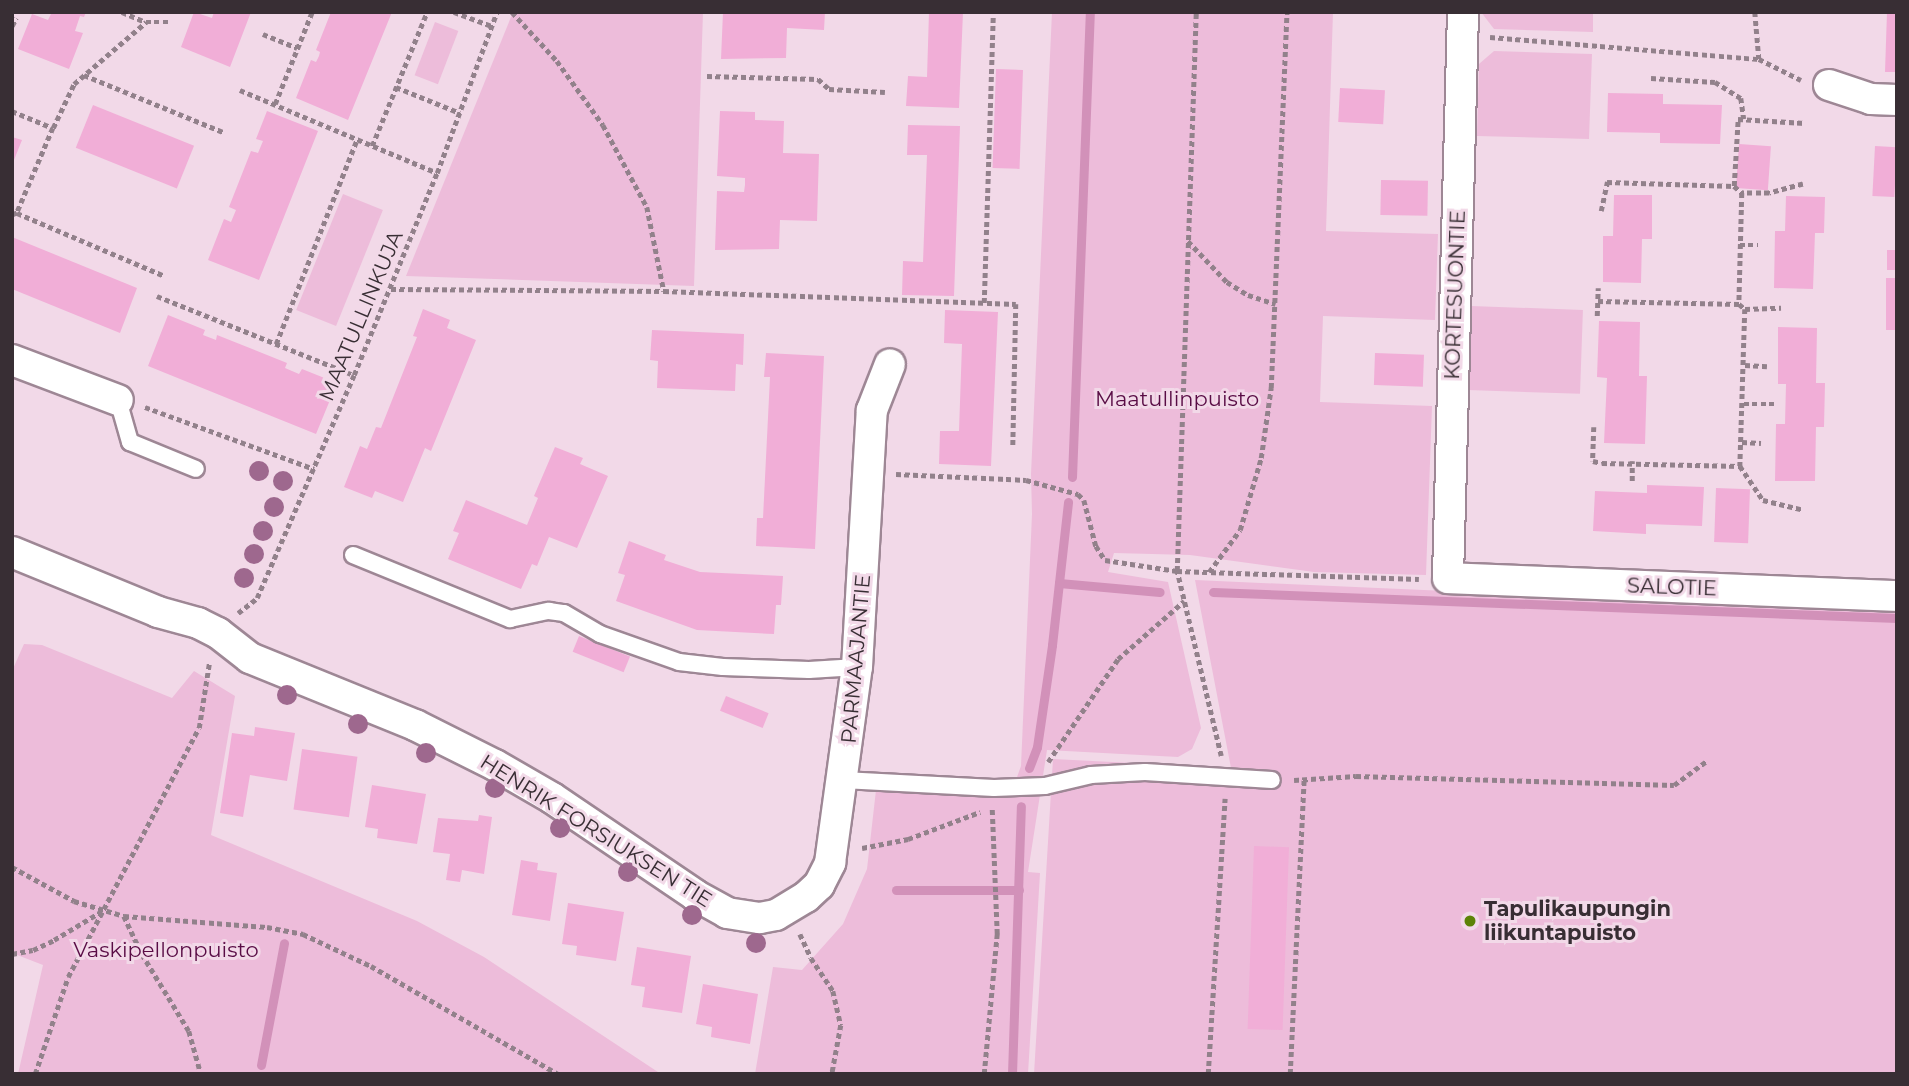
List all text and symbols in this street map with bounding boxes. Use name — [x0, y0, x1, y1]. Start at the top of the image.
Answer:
street label: KORTESUONTIE — [1439, 210, 1471, 380]
street label: MAATULLINKUJA — [314, 227, 408, 405]
park label: Maatullinpuisto — [1095, 386, 1259, 412]
street label: PARMAAJANTIE — [836, 573, 876, 745]
street label: SALOTIE — [1627, 573, 1717, 601]
street label: HENRIK FORSIUKSEN TIE — [475, 749, 717, 913]
place label: Tapulikaupungin liikuntapuisto — [1484, 896, 1671, 946]
marker: Tapulikaupungin liikuntapuisto — [1462, 913, 1478, 929]
park label: Vaskipellonpuisto — [73, 937, 259, 963]

